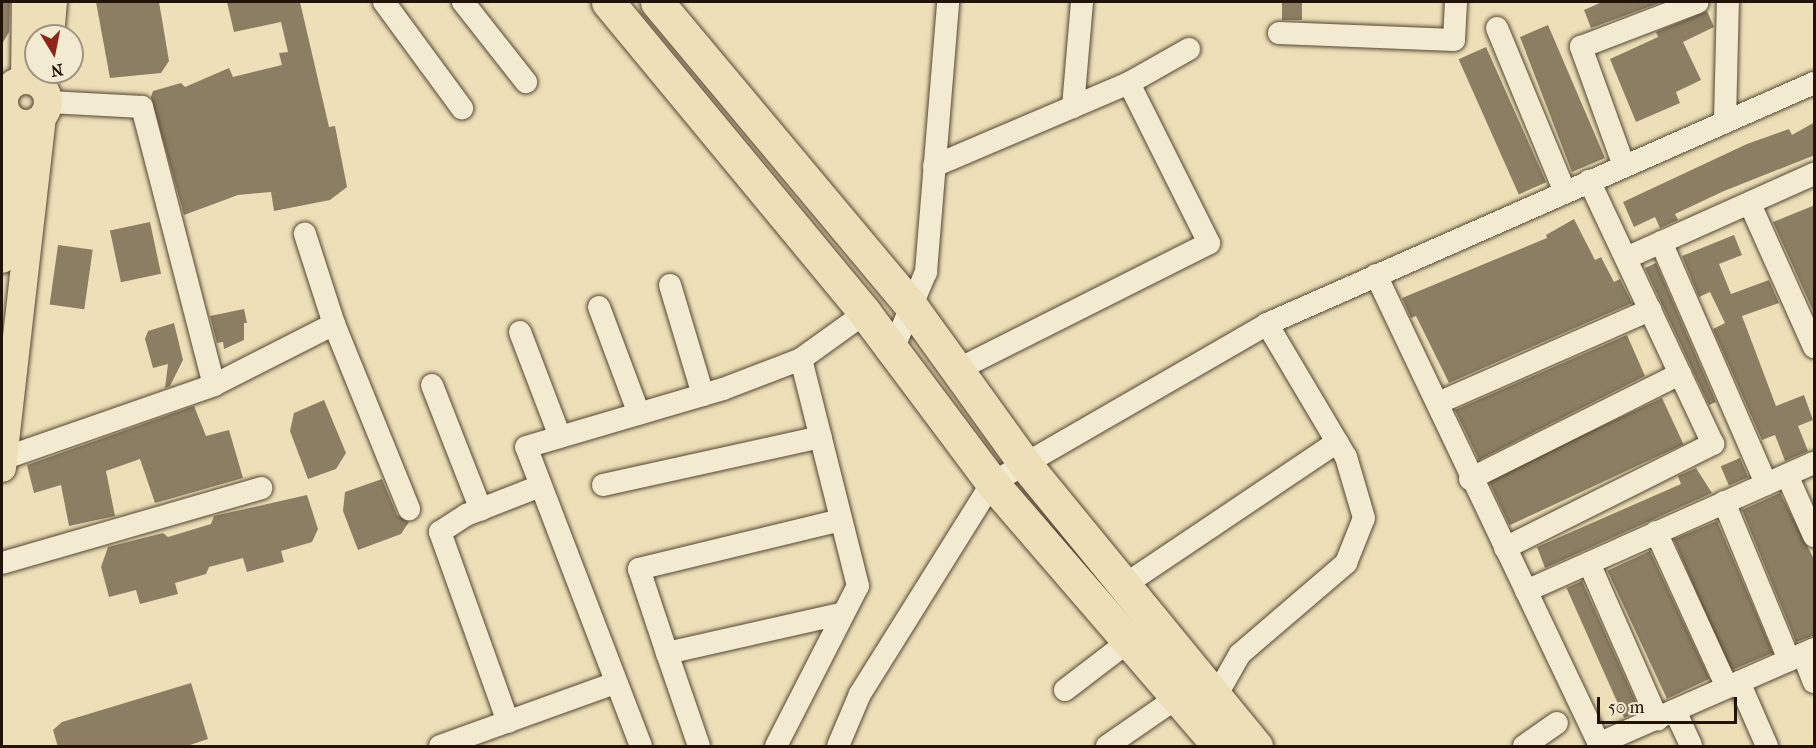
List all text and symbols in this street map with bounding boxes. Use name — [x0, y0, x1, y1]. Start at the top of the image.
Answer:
north arrow — [24, 24, 84, 84]
text: N — [49, 60, 65, 81]
scale bar — [1600, 685, 1740, 723]
text: 50 m — [1608, 697, 1644, 718]

